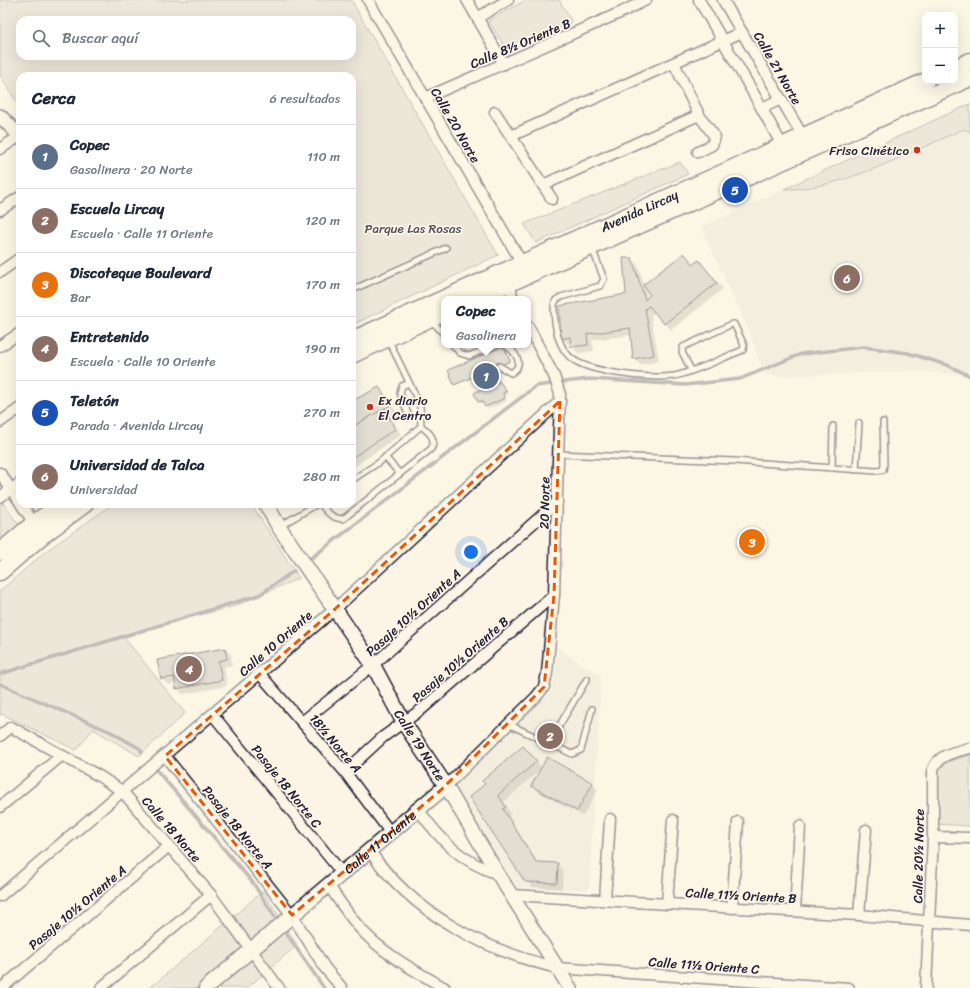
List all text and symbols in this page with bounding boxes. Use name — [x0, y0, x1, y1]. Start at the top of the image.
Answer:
street label: Calle 8½ Oriente B — [466, 12, 574, 75]
map controls — [922, 12, 958, 84]
button: + — [922, 12, 958, 48]
search box — [16, 16, 356, 60]
text: Buscar aquí — [62, 25, 139, 51]
icon: search — [30, 27, 52, 49]
street label: Calle 21 Norte — [747, 27, 808, 110]
button: − — [922, 48, 958, 84]
text: Cerca — [32, 83, 75, 113]
street label: Calle 20 Norte — [425, 83, 487, 168]
text: 6 resultados — [270, 87, 340, 110]
text: Copec — [70, 132, 110, 158]
place label: Friso Cinético — [829, 139, 909, 162]
text: 1 — [42, 145, 48, 168]
text: 110 m — [307, 145, 340, 168]
marker: Friso Cinético — [912, 145, 922, 155]
text: Gasolinera · 20 Norte — [70, 158, 193, 181]
pin: 5 — [722, 175, 748, 205]
street label: Avenida Lircay — [596, 183, 682, 239]
text: Escuela Lircay — [70, 196, 164, 222]
text: 2 — [41, 209, 49, 232]
text: 120 m — [305, 209, 340, 232]
park label: Parque Las Rosas — [365, 217, 461, 240]
text: Escuela · Calle 11 Oriente — [70, 222, 213, 245]
text: Discoteque Boulevard — [70, 260, 211, 286]
pin: 6 — [834, 263, 860, 293]
text: 3 — [41, 273, 49, 296]
text: 170 m — [305, 273, 340, 296]
text: Bar — [70, 286, 90, 309]
popup — [441, 296, 531, 348]
text: Copec — [456, 298, 496, 324]
text: Entretenido — [70, 324, 149, 350]
text: Gasolinera — [456, 324, 516, 347]
text: 4 — [41, 337, 49, 360]
text: 190 m — [305, 337, 340, 360]
text: Escuela · Calle 10 Oriente — [70, 350, 216, 373]
pin: 1 — [473, 361, 499, 391]
text: Teletón — [70, 388, 119, 414]
place label: Ex diario El Centro — [378, 389, 432, 427]
text: 5 — [41, 401, 49, 424]
text: 270 m — [303, 401, 340, 424]
marker: Ex diario El Centro — [365, 402, 375, 412]
text: Parada · Avenida Lircay — [70, 414, 203, 437]
text: Universidad de Talca — [70, 452, 205, 478]
text: 6 — [41, 465, 49, 488]
text: 280 m — [303, 465, 340, 488]
street label: 20 Norte — [533, 476, 556, 529]
text: Universidad — [70, 478, 137, 501]
pin: 3 — [739, 527, 765, 557]
your location — [461, 542, 481, 562]
street label: Pasaje 10½ Oriente A — [360, 563, 467, 662]
street label: Calle 10 Oriente — [233, 605, 318, 682]
street label: Pasaje 10½ Oriente B — [407, 611, 514, 708]
pin: 4 — [176, 654, 202, 684]
street label: Calle 19 Norte — [388, 705, 452, 786]
street label: 18½ Norte A — [304, 708, 368, 778]
pin: 2 — [537, 721, 563, 751]
street label: Pasaje 18 Norte C — [245, 739, 328, 833]
street label: Pasaje 18 Norte A — [196, 780, 279, 875]
street label: Calle 18 Norte — [136, 791, 207, 868]
street label: Calle 11 Oriente — [338, 805, 422, 880]
street label: Calle 20½ Norte — [906, 808, 931, 904]
street label: Pasaje 10½ Oriente A — [23, 859, 132, 956]
street label: Calle 11½ Oriente B — [685, 881, 797, 910]
street label: Calle 11½ Oriente C — [648, 950, 760, 981]

